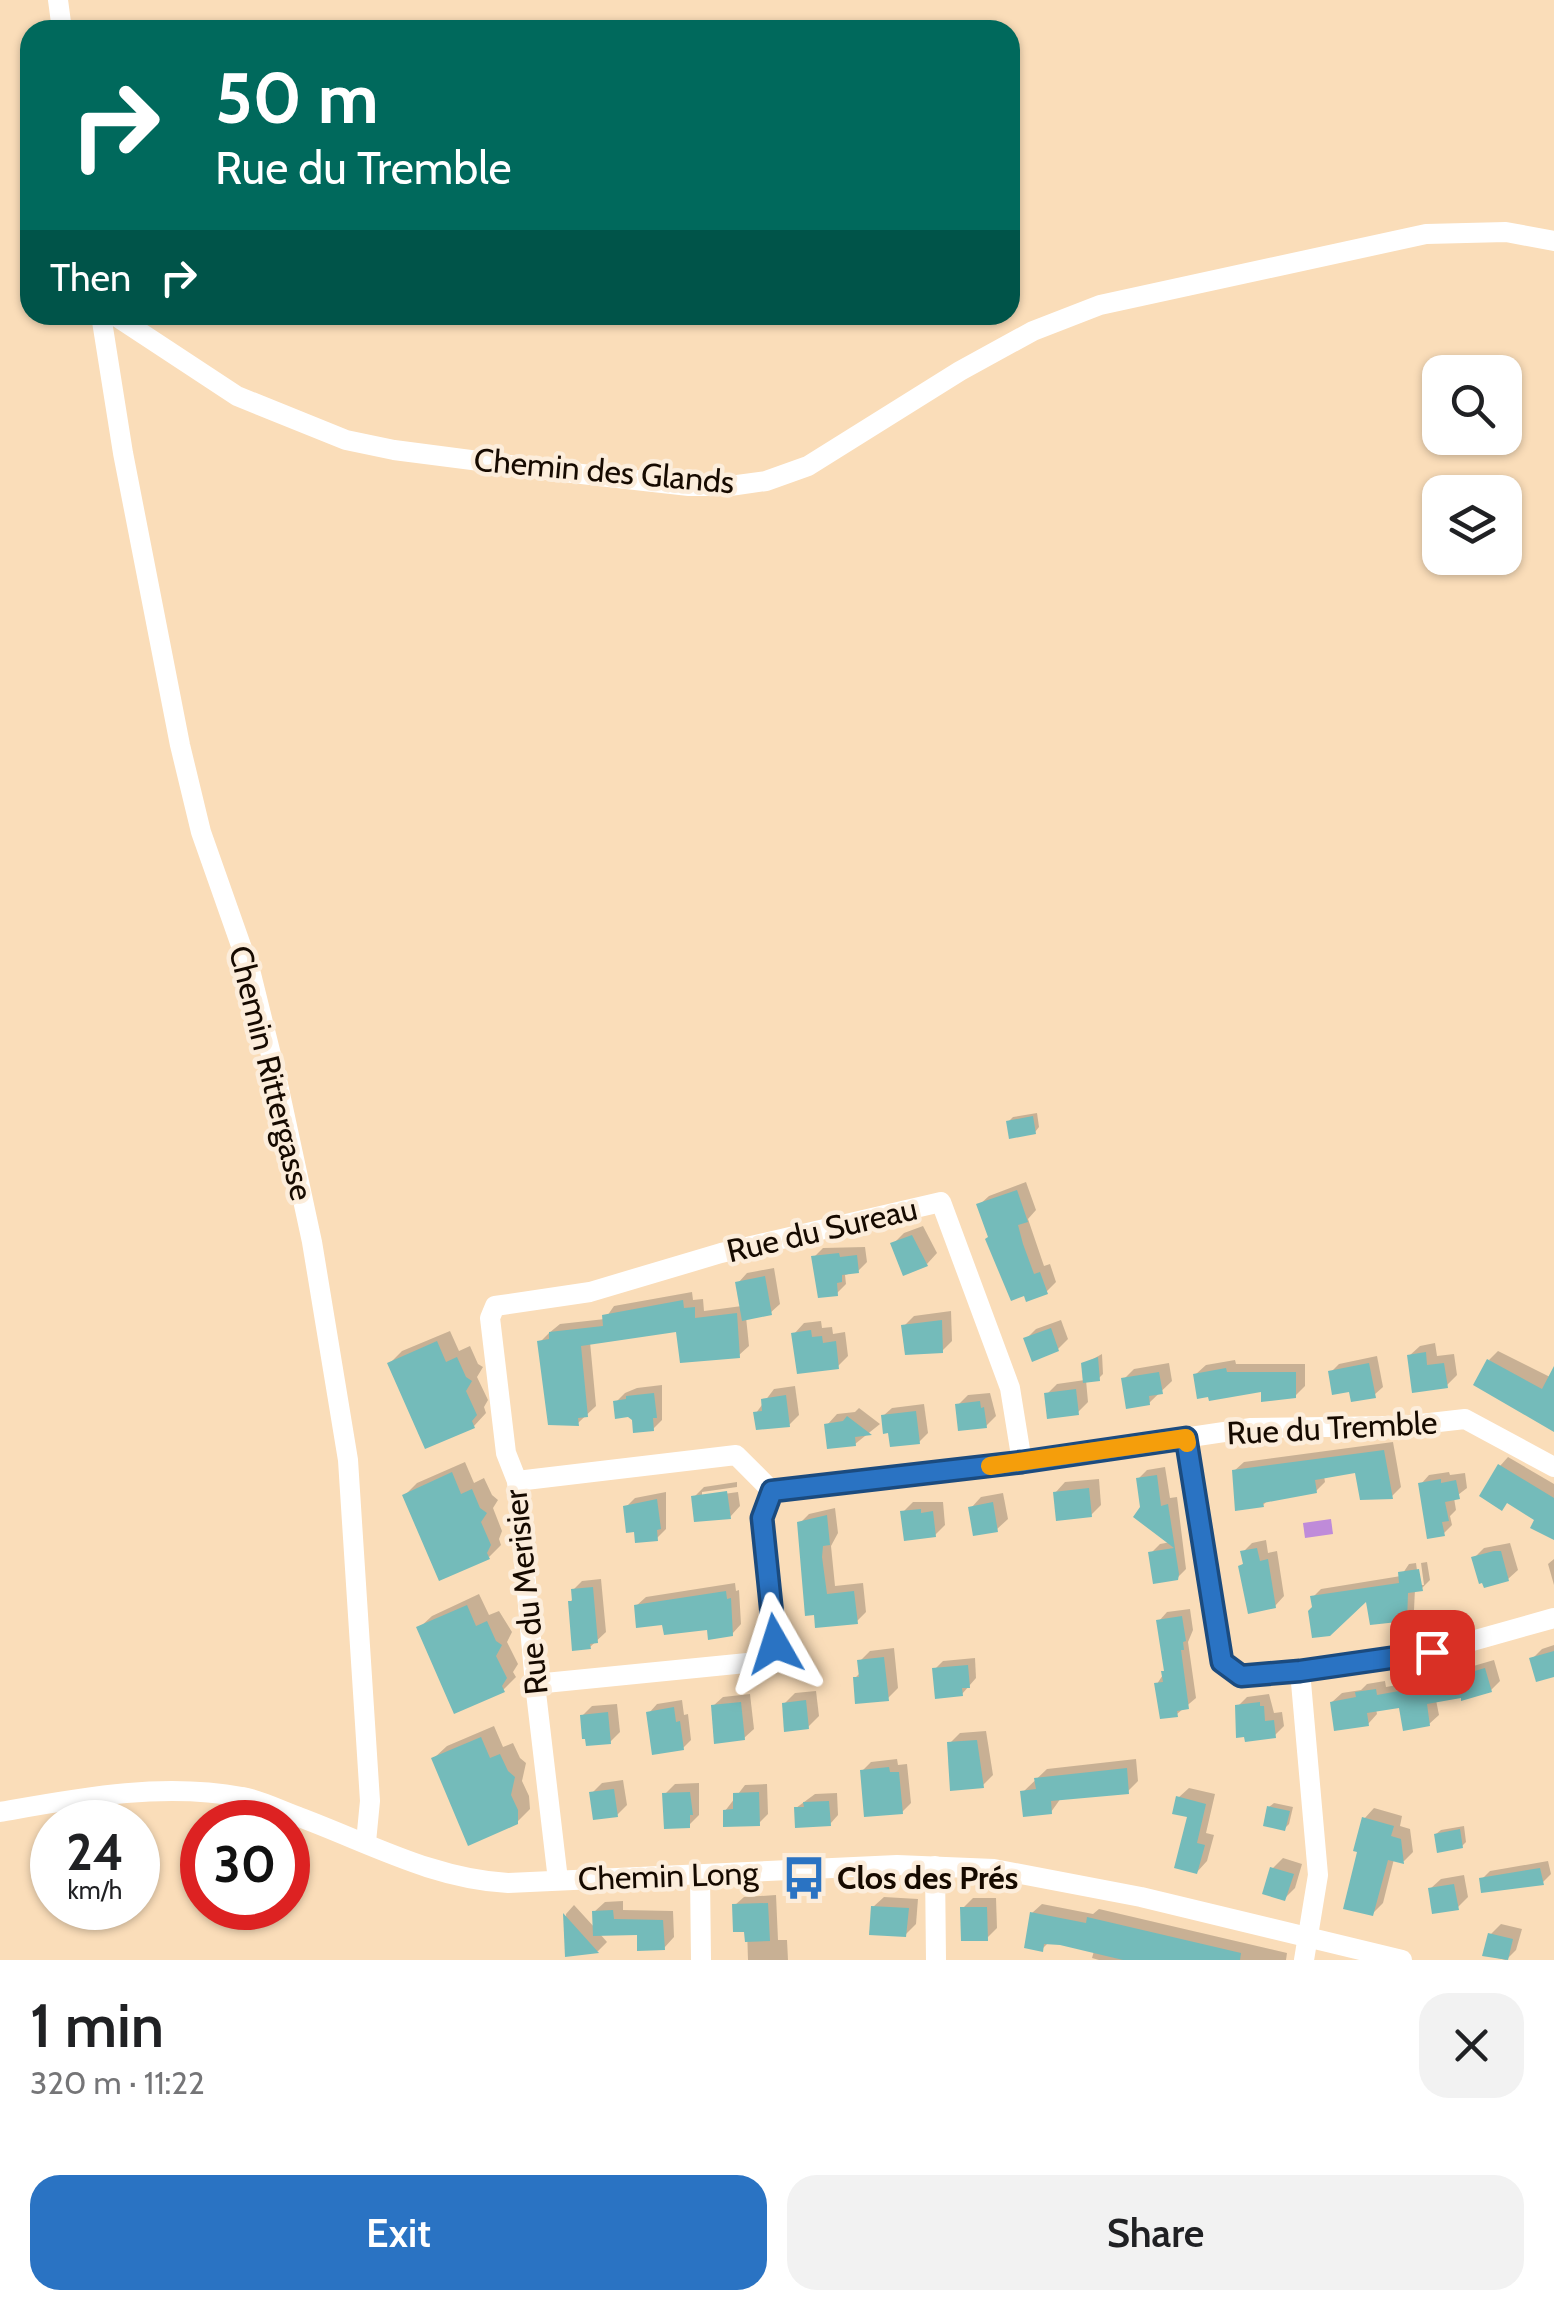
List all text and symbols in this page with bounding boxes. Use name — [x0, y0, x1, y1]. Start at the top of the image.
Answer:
text: 50 m — [215, 55, 379, 141]
icon: right — [50, 60, 180, 190]
text: Rue du Tremble — [215, 141, 512, 195]
icon: right — [151, 250, 206, 305]
text: Then — [50, 254, 131, 301]
map controls — [1422, 355, 1522, 575]
button: search — [1422, 355, 1522, 455]
street label: Chemin des Glands — [472, 440, 736, 501]
button: layers — [1422, 475, 1522, 575]
street label: Chemin Rittergasse — [221, 941, 322, 1204]
street label: Rue du Sureau — [723, 1189, 921, 1270]
street label: Rue du Tremble — [1226, 1403, 1438, 1452]
street label: Rue du Merisier — [495, 1486, 556, 1697]
position arrow — [723, 1592, 827, 1696]
pin — [1390, 1610, 1475, 1695]
icon: arrive — [1405, 1625, 1460, 1680]
speed limit sign: 30 — [180, 1800, 310, 1930]
text: 24 — [66, 1822, 124, 1883]
street label: Chemin Long — [577, 1853, 760, 1898]
bus stop icon: Clos des Prés — [780, 1854, 828, 1902]
place label: Clos des Prés — [837, 1858, 1018, 1897]
text: km/h — [68, 1875, 122, 1905]
text: 1 min — [30, 1989, 164, 2062]
button: close — [1419, 1993, 1524, 2098]
text: 320 m · 11:22 — [30, 2063, 205, 2102]
button: Exit — [30, 2175, 767, 2290]
button: Share — [787, 2175, 1524, 2290]

